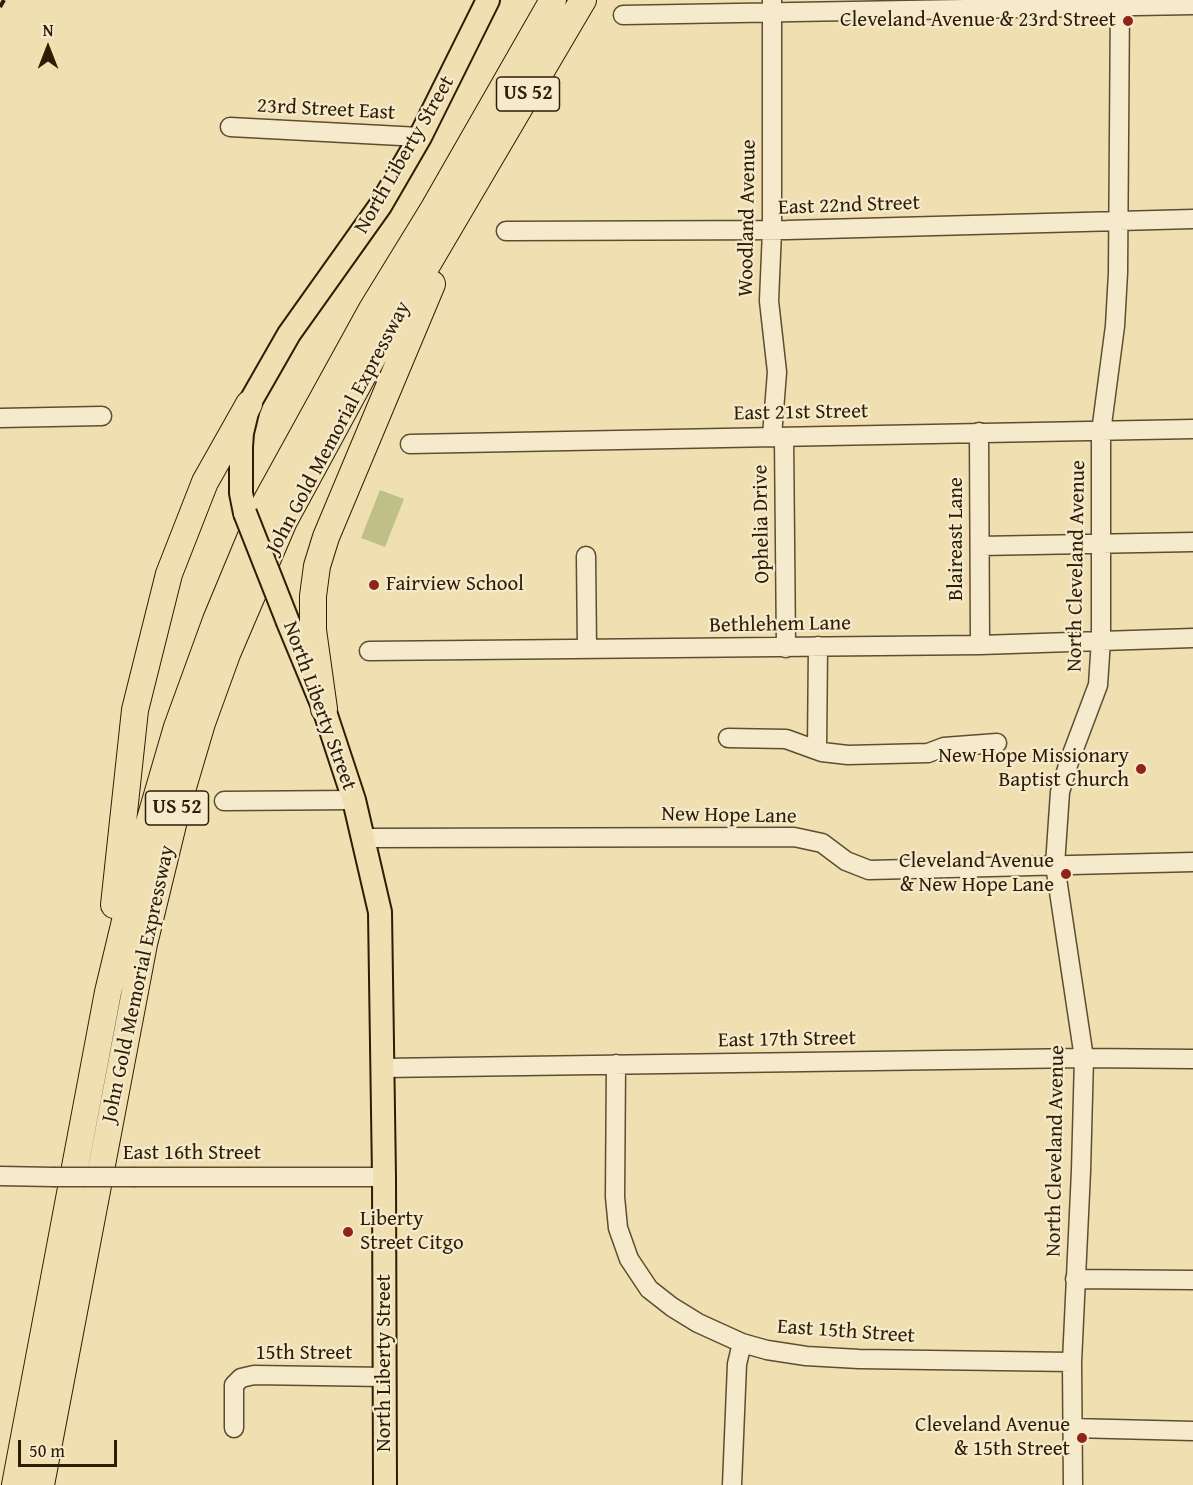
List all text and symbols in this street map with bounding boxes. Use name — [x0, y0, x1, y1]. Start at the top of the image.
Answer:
place label: Cleveland Avenue & 23rd Street — [840, 8, 1116, 34]
marker: Cleveland Avenue & 23rd Street — [1121, 14, 1135, 28]
north arrow — [18, 18, 78, 78]
text: N — [43, 18, 53, 42]
street label: North Liberty Street — [350, 72, 460, 238]
road number: US 52 — [496, 77, 560, 111]
street label: 23rd Street East — [256, 94, 396, 126]
street label: Woodland Avenue — [734, 139, 762, 297]
street label: East 22nd Street — [778, 191, 920, 221]
street label: John Gold Memorial Expressway — [261, 297, 417, 559]
street label: East 21st Street — [733, 399, 869, 427]
street label: North Cleveland Avenue — [1063, 460, 1091, 672]
street label: Ophelia Drive — [748, 464, 776, 584]
street label: Blaireast Lane — [944, 477, 970, 601]
place label: Fairview School — [386, 572, 524, 598]
marker: Fairview School — [367, 578, 381, 592]
street label: Bethlehem Lane — [709, 611, 851, 639]
street label: North Liberty Street — [277, 618, 361, 794]
place label: New Hope Missionary Baptist Church — [938, 744, 1129, 794]
marker: New Hope Missionary Baptist Church — [1134, 762, 1148, 776]
road number: US 52 — [146, 791, 208, 825]
street label: New Hope Lane — [661, 802, 797, 830]
street label: John Gold Memorial Expressway — [97, 843, 181, 1125]
place label: Cleveland Avenue & New Hope Lane — [899, 849, 1054, 899]
marker: Cleveland Avenue & New Hope Lane — [1059, 867, 1073, 881]
street label: East 17th Street — [718, 1026, 856, 1054]
street label: North Cleveland Avenue — [1042, 1045, 1070, 1257]
street label: East 16th Street — [123, 1141, 261, 1167]
place label: Liberty Street Citgo — [360, 1207, 464, 1257]
marker: Liberty Street Citgo — [341, 1225, 355, 1239]
street label: North Liberty Street — [372, 1274, 398, 1452]
street label: East 15th Street — [776, 1315, 916, 1349]
street label: 15th Street — [255, 1341, 353, 1367]
place label: Cleveland Avenue & 15th Street — [915, 1413, 1070, 1463]
scale bar — [21, 1428, 120, 1466]
marker: Cleveland Avenue & 15th Street — [1075, 1431, 1089, 1445]
text: 50 m — [29, 1437, 65, 1464]

